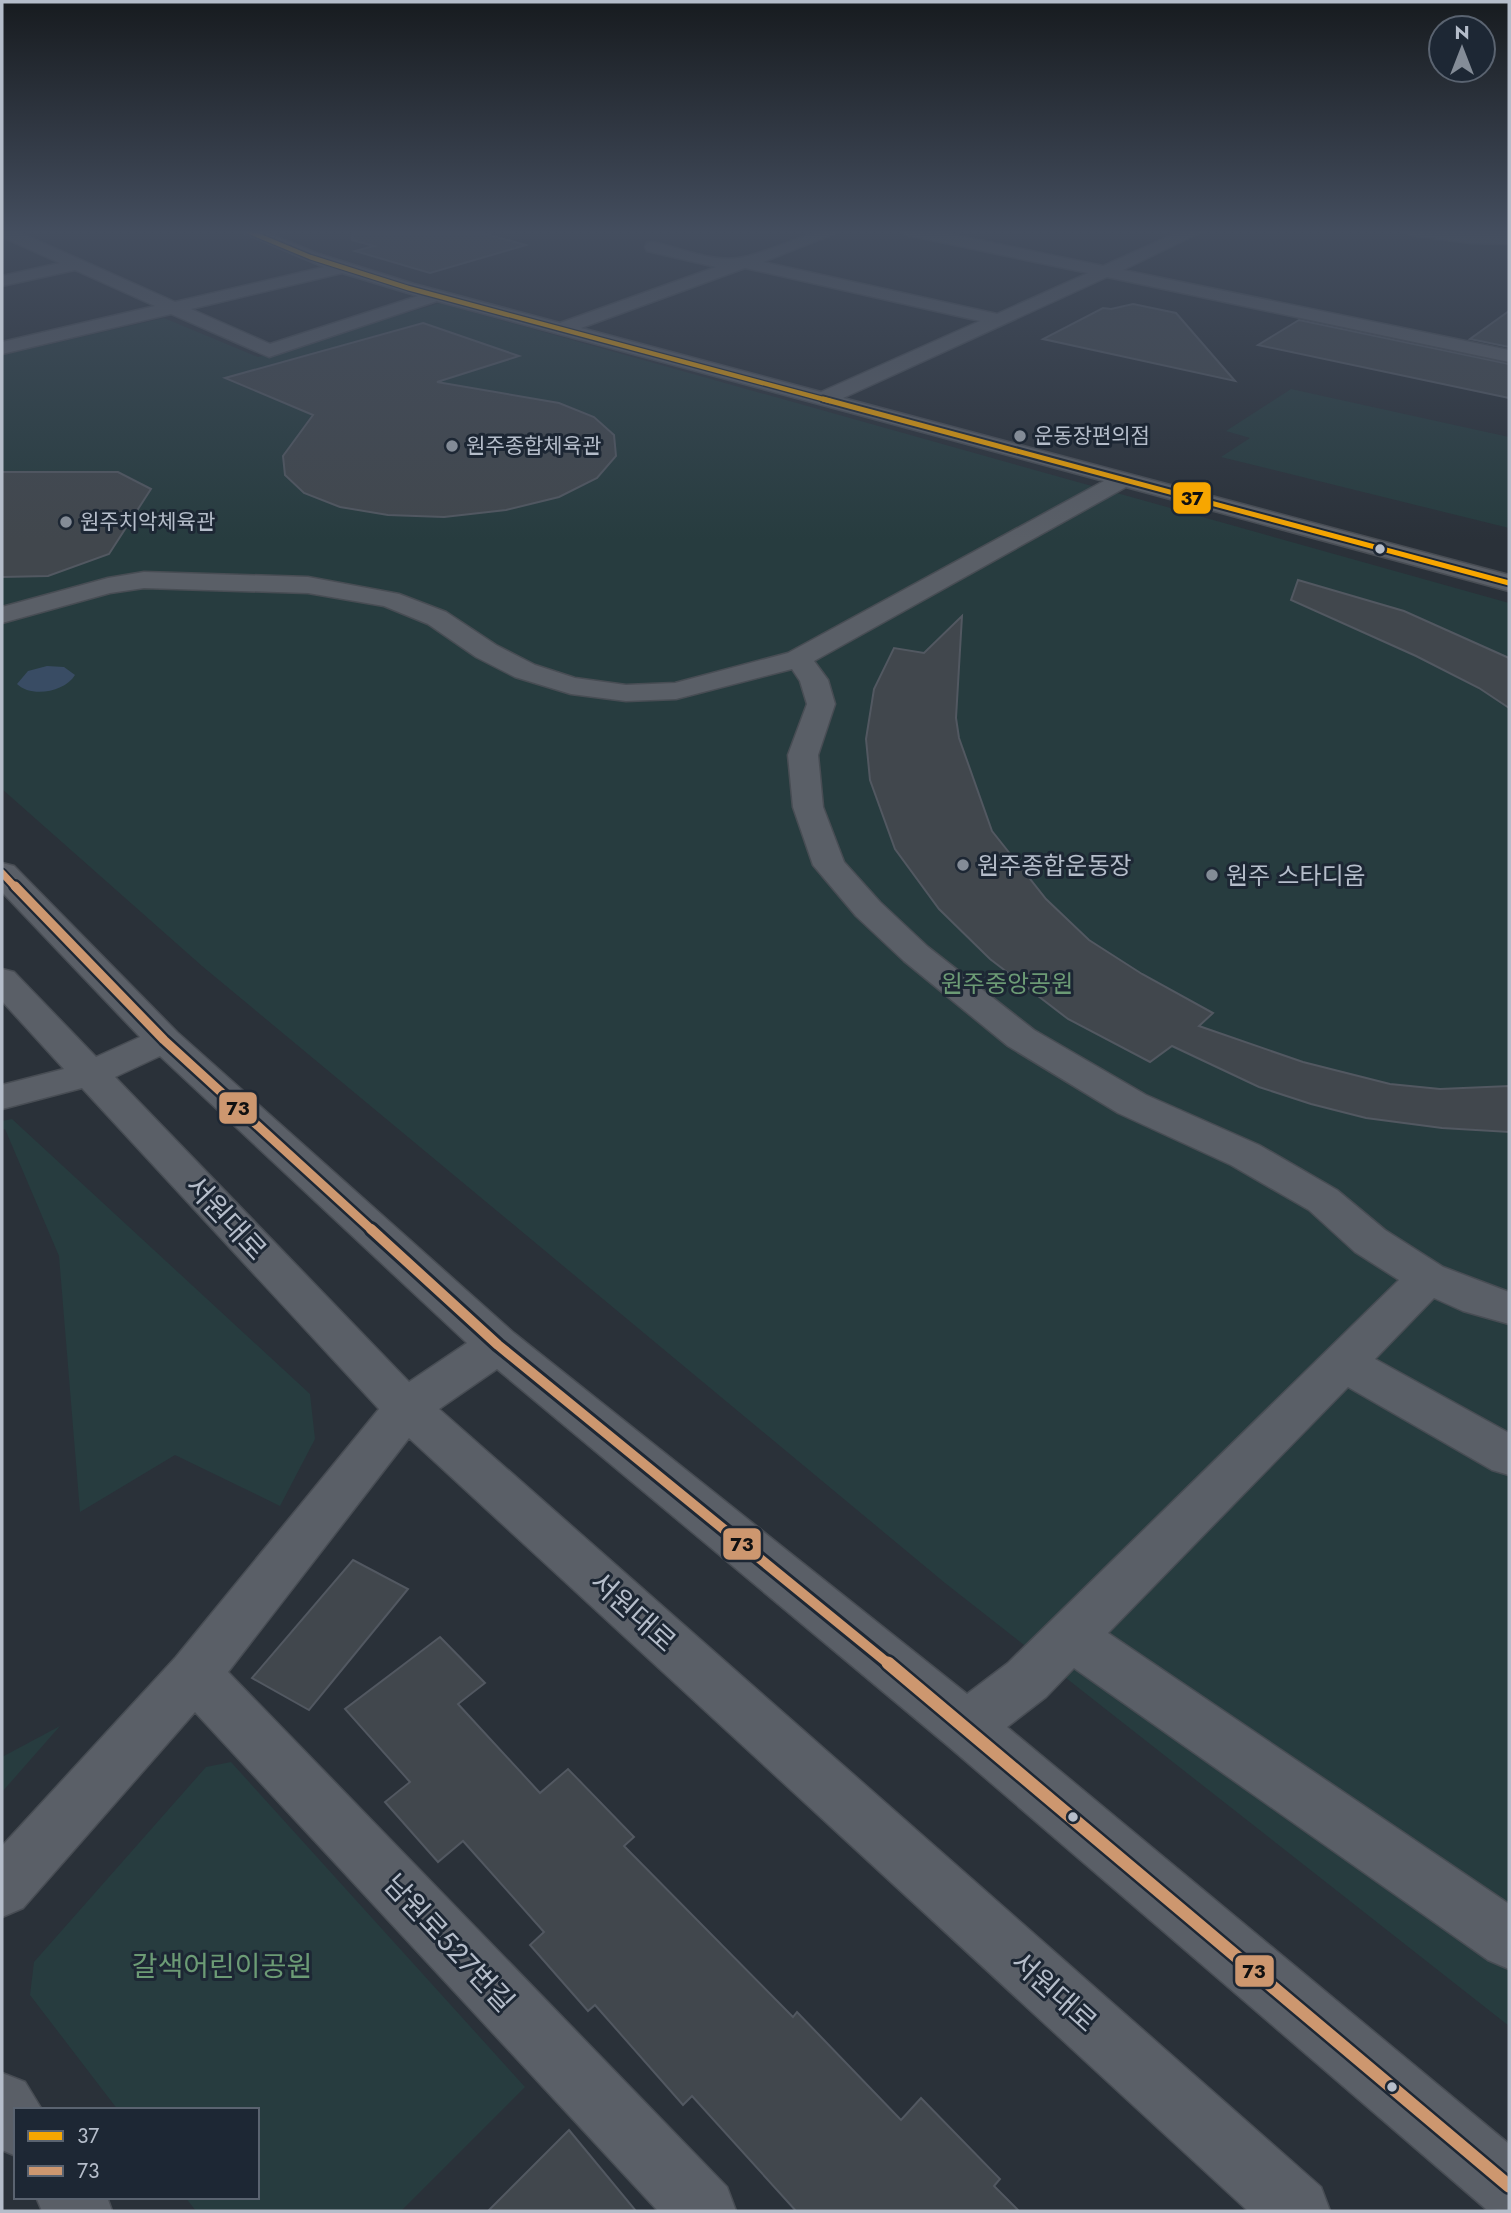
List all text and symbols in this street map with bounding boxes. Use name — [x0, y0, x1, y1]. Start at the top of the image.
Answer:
north arrow — [1427, 14, 1497, 84]
text: N — [1454, 19, 1470, 46]
place label: 운동장편의점 — [1034, 421, 1150, 451]
marker: 운동장편의점 — [1012, 428, 1028, 444]
place label: 원주종합체육관 — [466, 431, 601, 461]
marker: 원주종합체육관 — [444, 438, 460, 454]
line badge: 37 — [1172, 481, 1212, 515]
text: 37 — [1181, 485, 1204, 512]
place label: 원주치악체육관 — [80, 507, 215, 537]
marker: 원주치악체육관 — [58, 514, 74, 530]
unlabelled marker — [1373, 542, 1387, 556]
place label: 원주종합운동장 — [977, 848, 1132, 883]
marker: 원주종합운동장 — [955, 857, 971, 873]
place label: 원주 스타디움 — [1226, 858, 1366, 893]
marker: 원주 스타디움 — [1204, 867, 1220, 883]
park label: 원주중앙공원 — [941, 966, 1073, 1001]
line badge: 73 — [218, 1091, 258, 1125]
text: 73 — [226, 1095, 250, 1122]
street label: 서원대로 — [176, 1166, 276, 1270]
line badge: 73 — [722, 1527, 762, 1561]
text: 73 — [730, 1531, 754, 1558]
street label: 서원대로 — [581, 1562, 685, 1662]
unlabelled marker — [1066, 1810, 1080, 1824]
street label: 남원로527번길 — [374, 1865, 524, 2021]
street label: 서원대로 — [1002, 1942, 1106, 2042]
park label: 갈색어린이공원 — [132, 1946, 312, 1987]
line badge: 73 — [1234, 1954, 1275, 1988]
text: 73 — [1242, 1958, 1266, 1985]
unlabelled marker — [1385, 2080, 1399, 2094]
legend — [14, 2108, 259, 2199]
text: 37 — [77, 2121, 99, 2151]
text: 73 — [77, 2156, 100, 2186]

